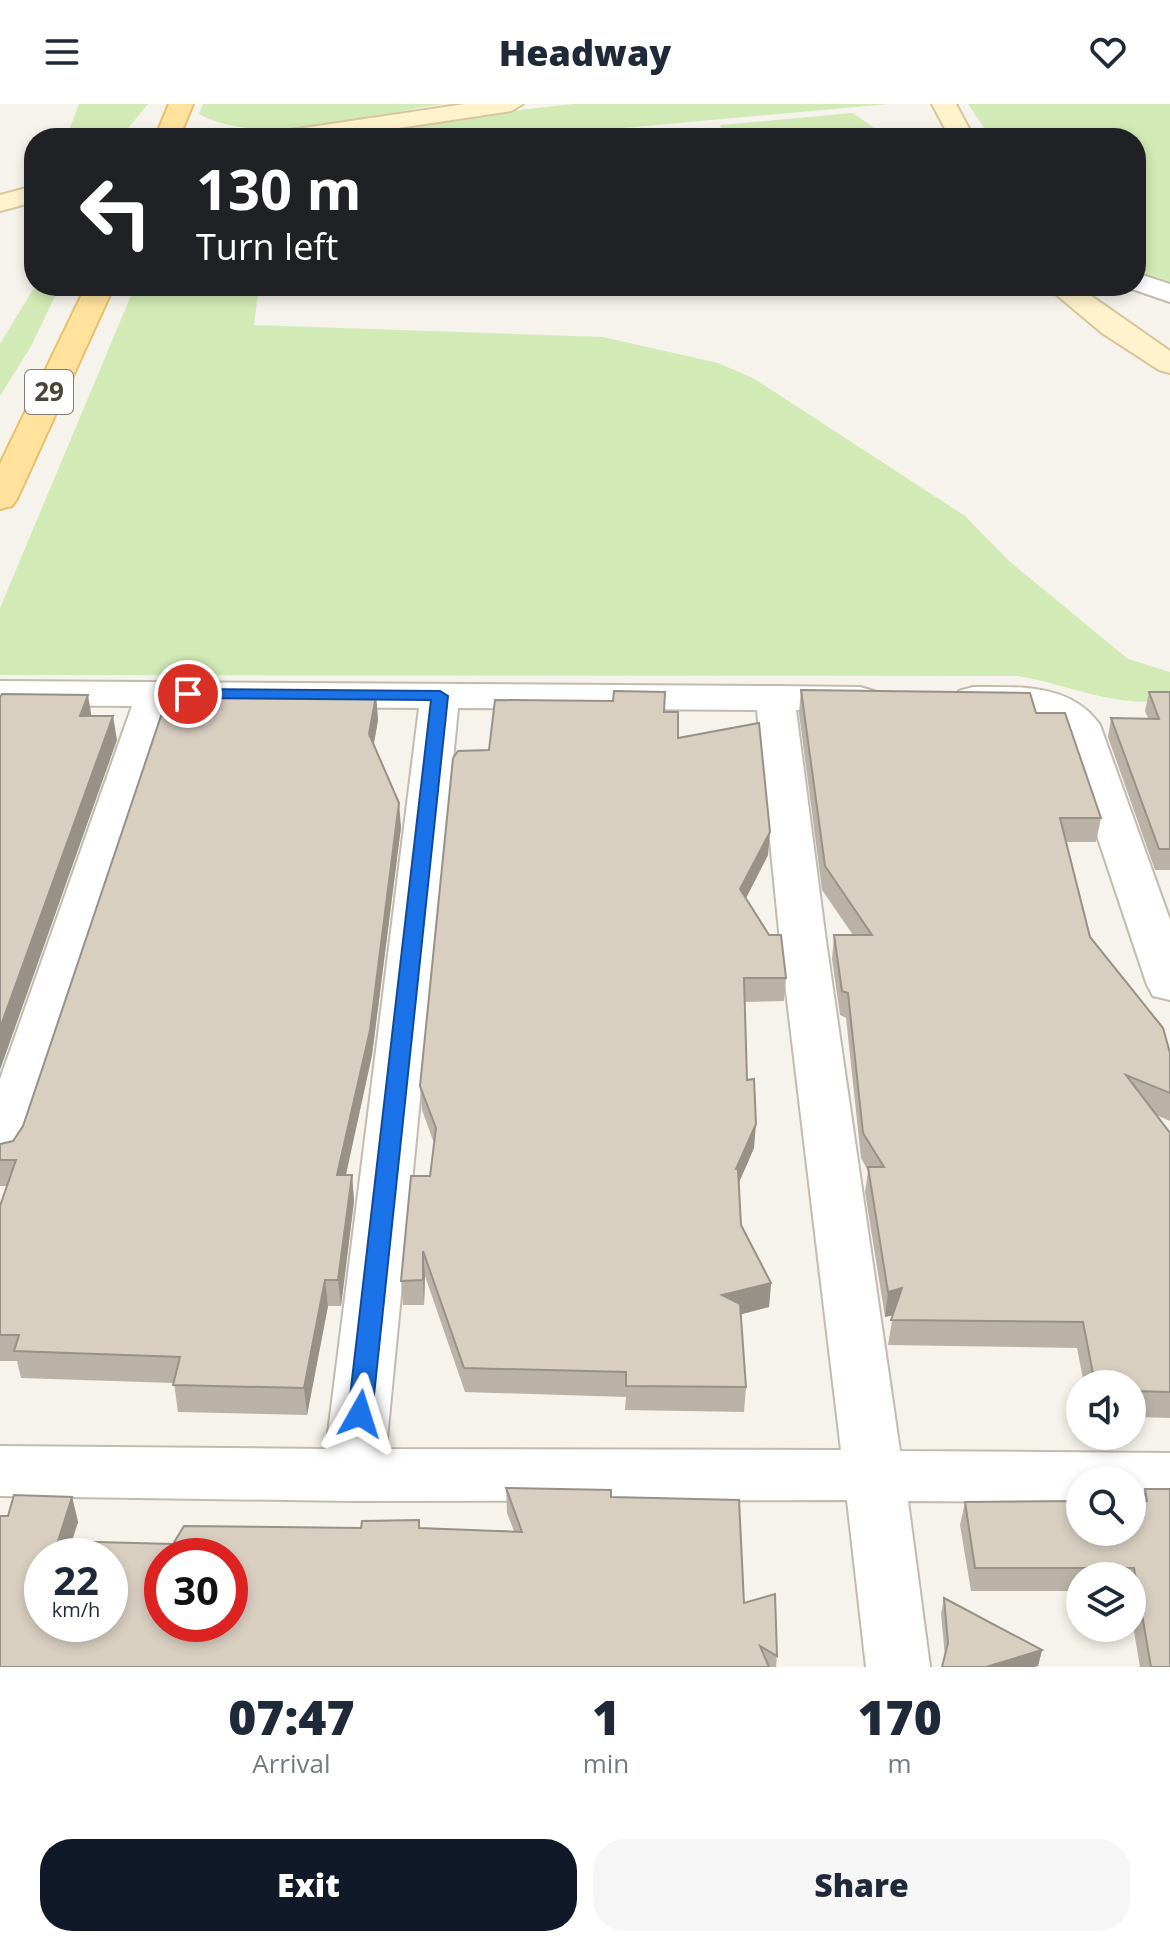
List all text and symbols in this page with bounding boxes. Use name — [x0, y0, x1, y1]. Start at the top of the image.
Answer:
text: Headway — [499, 28, 671, 77]
icon: menu — [40, 30, 84, 74]
icon: heart — [1086, 30, 1130, 74]
text: 130 m — [196, 150, 362, 226]
icon: left — [64, 160, 168, 264]
text: Turn left — [196, 222, 338, 271]
road number: 29 — [25, 370, 73, 414]
pin — [154, 660, 222, 728]
icon: arrive — [166, 672, 210, 716]
map controls — [1066, 1370, 1146, 1642]
button: sound — [1066, 1370, 1146, 1450]
position arrow — [318, 1372, 402, 1456]
button: search — [1066, 1466, 1146, 1546]
speed limit sign: 30 — [144, 1538, 248, 1642]
text: 22 — [53, 1552, 99, 1607]
button: layers — [1066, 1562, 1146, 1642]
text: km/h — [52, 1596, 100, 1623]
text: 07:47 — [228, 1684, 355, 1749]
text: 1 — [592, 1684, 620, 1749]
text: 170 — [857, 1684, 942, 1749]
text: Arrival — [252, 1745, 330, 1781]
text: min — [583, 1745, 629, 1781]
text: m — [888, 1745, 912, 1781]
button: Exit — [40, 1839, 577, 1931]
button: Share — [593, 1839, 1130, 1931]

